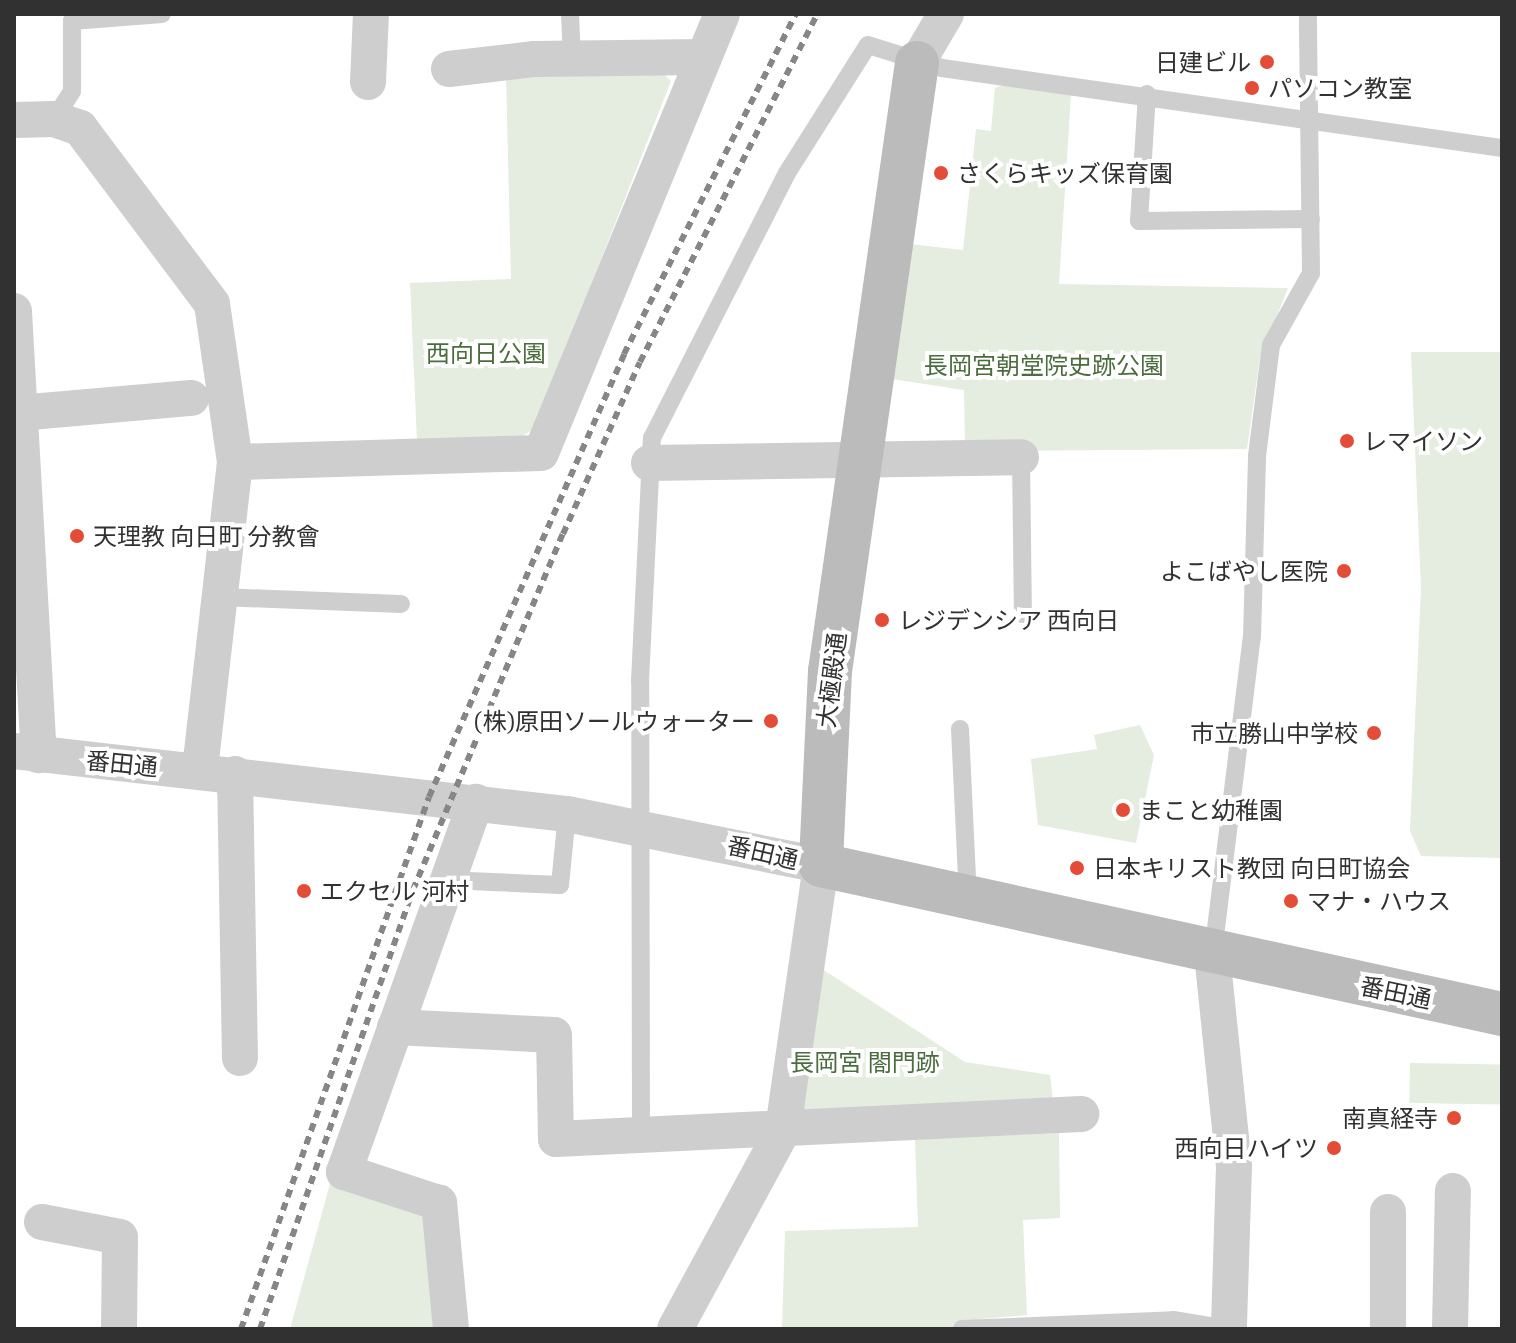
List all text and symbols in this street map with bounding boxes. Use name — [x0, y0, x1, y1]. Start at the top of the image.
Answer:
place label: 日建ビル — [1155, 48, 1251, 76]
marker: 日建ビル — [1258, 53, 1276, 71]
place label: パソコン教室 — [1268, 74, 1412, 102]
marker: パソコン教室 — [1243, 79, 1261, 97]
place label: さくらキッズ保育園 — [957, 159, 1173, 187]
marker: さくらキッズ保育園 — [932, 164, 950, 182]
park label: 西向日公園 — [426, 339, 546, 367]
park label: 長岡宮朝堂院史跡公園 — [924, 351, 1164, 379]
place label: レマイソン — [1363, 427, 1483, 455]
marker: レマイソン — [1338, 432, 1356, 450]
place label: 天理教 向日町 分教會 — [93, 522, 320, 550]
marker: 天理教 向日町 分教會 — [68, 527, 86, 545]
place label: よこばやし医院 — [1160, 557, 1328, 585]
marker: よこばやし医院 — [1335, 562, 1353, 580]
place label: レジデンシア 西向日 — [898, 606, 1119, 634]
marker: レジデンシア 西向日 — [873, 611, 891, 629]
street label: 大極殿通 — [811, 631, 851, 729]
place label: (株)原田ソールウォーター — [474, 707, 755, 735]
marker: (株)原田ソールウォーター — [762, 712, 780, 730]
place label: 市立勝山中学校 — [1190, 719, 1358, 747]
marker: 市立勝山中学校 — [1365, 724, 1383, 742]
street label: 番田通 — [85, 745, 159, 781]
place label: まこと幼稚園 — [1139, 796, 1283, 824]
marker: まこと幼稚園 — [1114, 801, 1132, 819]
street label: 番田通 — [725, 830, 801, 874]
place label: 日本キリスト教団 向日町協会 — [1093, 854, 1410, 882]
marker: 日本キリスト教団 向日町協会 — [1068, 859, 1086, 877]
place label: エクセル 河村 — [320, 877, 469, 905]
marker: エクセル 河村 — [295, 882, 313, 900]
place label: マナ・ハウス — [1307, 887, 1451, 915]
marker: マナ・ハウス — [1282, 892, 1300, 910]
street label: 番田通 — [1358, 970, 1434, 1014]
park label: 長岡宮 閤門跡 — [790, 1048, 940, 1076]
place label: 南真経寺 — [1342, 1104, 1438, 1132]
marker: 南真経寺 — [1445, 1109, 1463, 1127]
place label: 西向日ハイツ — [1174, 1134, 1318, 1162]
marker: 西向日ハイツ — [1325, 1139, 1343, 1157]

